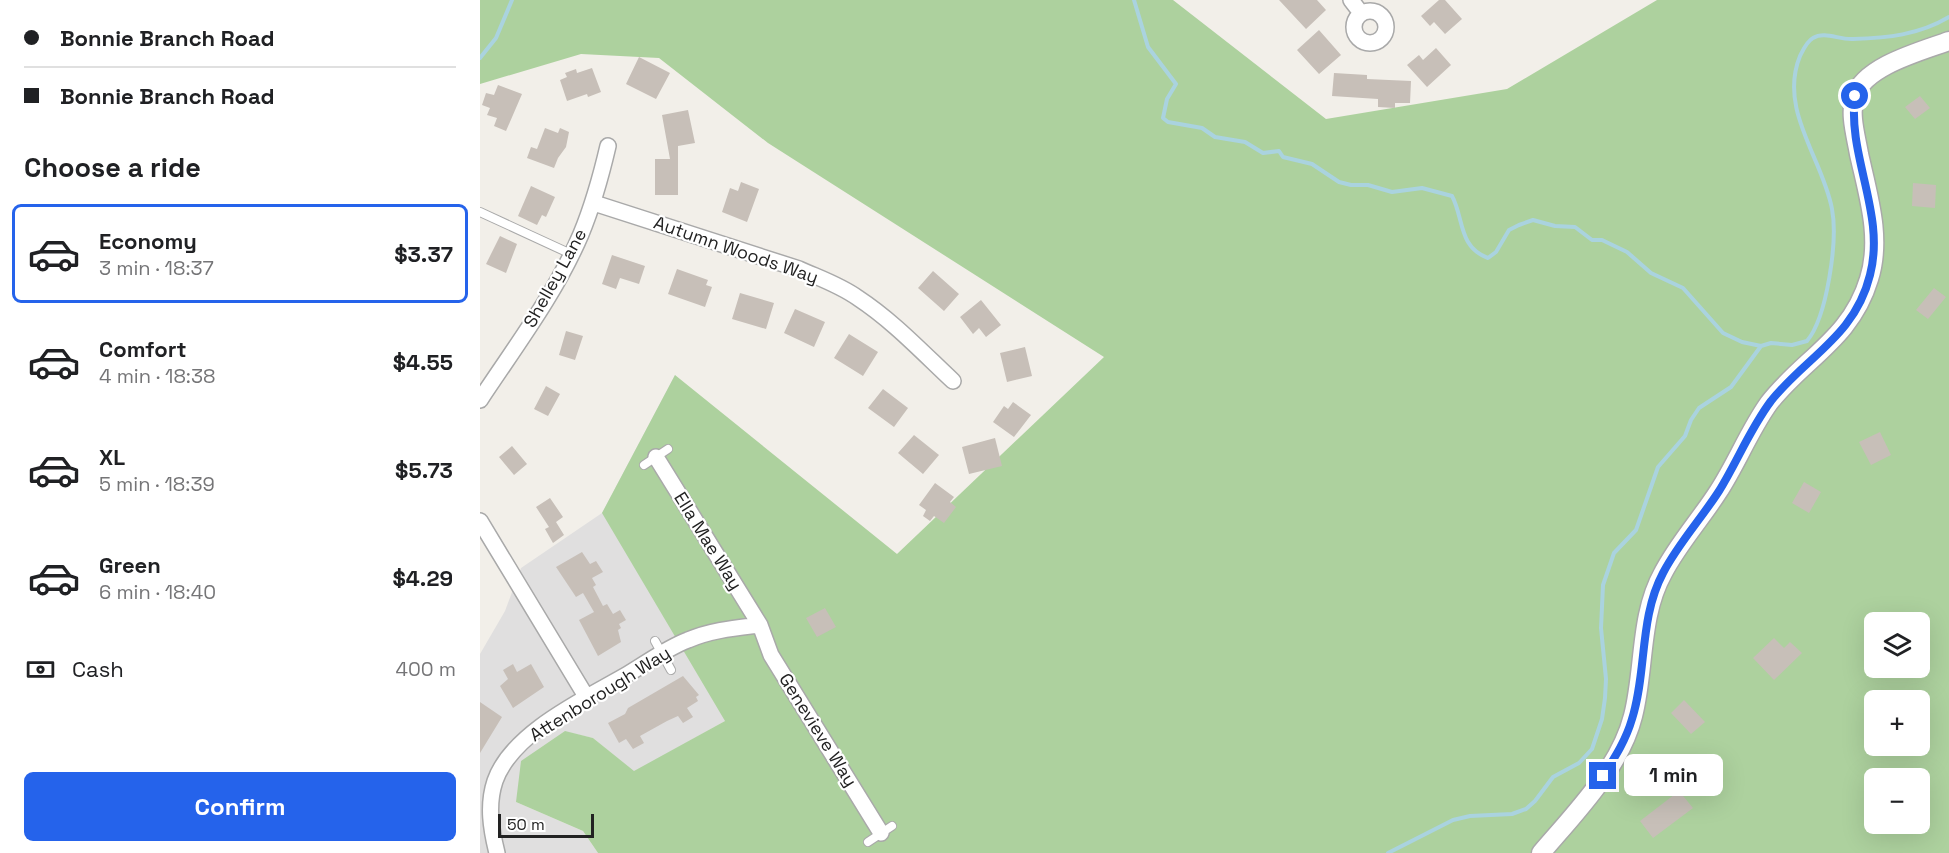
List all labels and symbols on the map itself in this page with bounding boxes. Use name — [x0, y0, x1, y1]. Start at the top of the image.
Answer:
route start — [1841, 82, 1868, 109]
street label: Autumn Woods Way — [651, 211, 822, 289]
street label: Shelley Lane — [518, 224, 591, 331]
street label: Ella Mae Way — [669, 487, 748, 594]
street label: Attenborough Way — [525, 641, 675, 746]
street label: Genevieve Way — [774, 669, 862, 791]
callout: 1 min — [1624, 755, 1723, 797]
route end — [1589, 762, 1616, 789]
scale bar — [498, 811, 594, 838]

